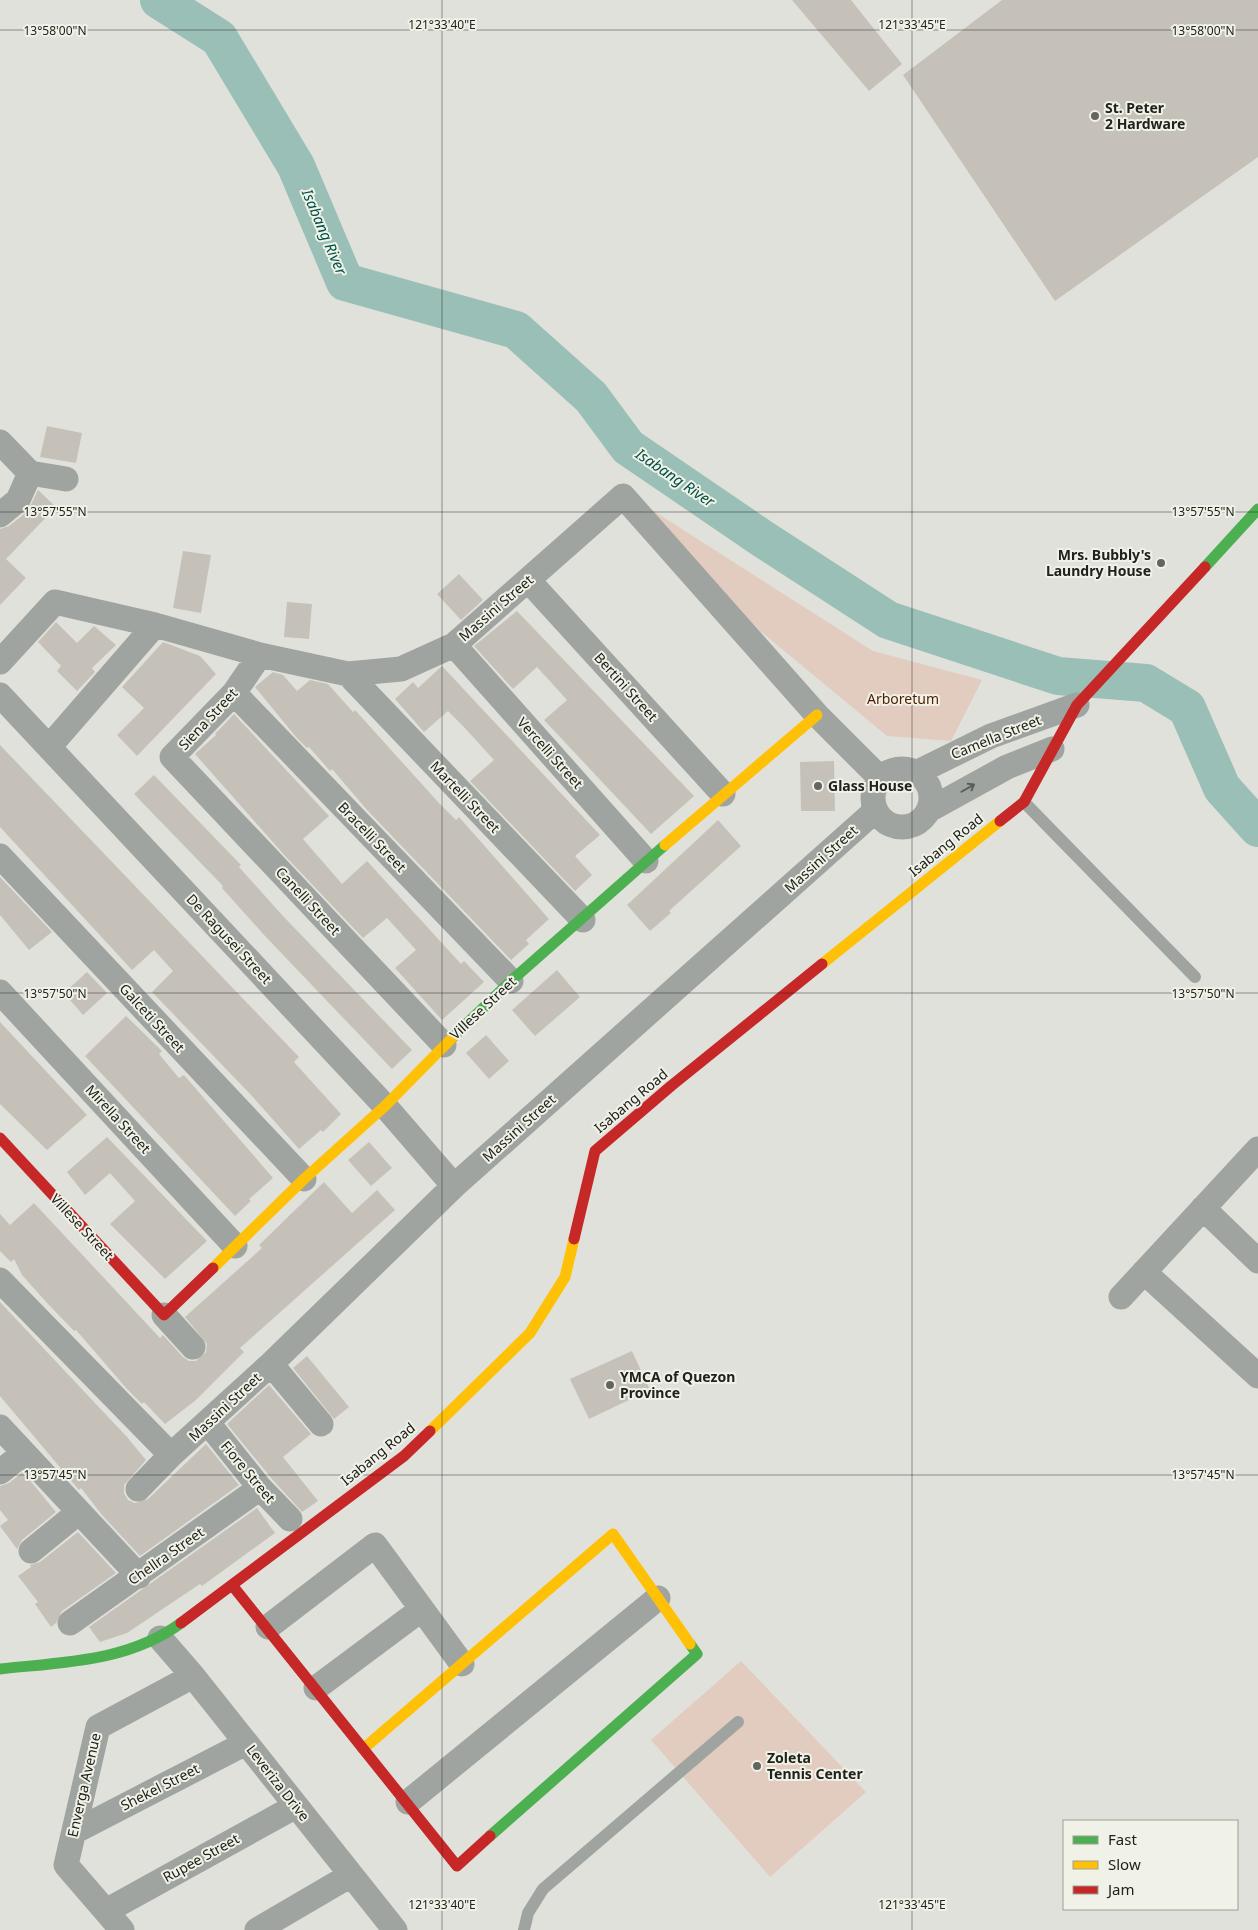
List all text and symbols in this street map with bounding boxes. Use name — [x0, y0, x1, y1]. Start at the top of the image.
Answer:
text: 121°33'40"E — [408, 16, 476, 33]
text: 121°33'45"E — [878, 16, 946, 33]
text: 13°58'00"N — [23, 22, 87, 39]
text: 13°58'00"N — [1171, 22, 1235, 39]
place label: St. Peter 2 Hardware — [1105, 98, 1185, 133]
marker: St. Peter 2 Hardware — [1089, 110, 1101, 122]
water label: Isabang River — [297, 185, 352, 278]
water label: Isabang River — [631, 443, 720, 512]
text: 13°57'55"N — [23, 503, 87, 520]
text: 13°57'55"N — [1171, 503, 1235, 520]
place label: Mrs. Bubbly's Laundry House — [1046, 545, 1151, 580]
marker: Mrs. Bubbly's Laundry House — [1155, 557, 1167, 569]
street label: Massini Street — [455, 570, 537, 645]
street label: Bertini Street — [590, 648, 662, 725]
street label: Siena Street — [174, 683, 241, 754]
park label: Arboretum — [867, 689, 939, 708]
street label: Camella Street — [948, 710, 1044, 763]
street label: Vercelli Street — [513, 713, 587, 792]
street label: Martelli Street — [426, 757, 504, 837]
place label: Glass House — [828, 776, 912, 795]
marker: Glass House — [812, 780, 824, 792]
one-way arrow — [960, 783, 975, 793]
street label: Bracelli Street — [334, 797, 411, 876]
street label: Isabang Road — [905, 809, 987, 880]
street label: Massini Street — [780, 821, 861, 897]
street label: Canelli Street — [272, 862, 345, 939]
street label: De Ragusei Street — [183, 890, 276, 988]
street label: Villese Street — [445, 972, 520, 1043]
street label: Galceti Street — [116, 979, 189, 1056]
text: 13°57'50"N — [23, 985, 87, 1002]
text: 13°57'50"N — [1171, 985, 1235, 1002]
street label: Isabang Road — [590, 1064, 671, 1137]
street label: Mirella Street — [82, 1080, 155, 1157]
street label: Massini Street — [478, 1090, 559, 1166]
street label: Villese Street — [47, 1189, 118, 1264]
place label: YMCA of Quezon Province — [620, 1367, 735, 1402]
street label: Massini Street — [184, 1368, 265, 1445]
marker: YMCA of Quezon Province — [604, 1379, 616, 1391]
street label: Isabang Road — [337, 1418, 419, 1489]
street label: Fiore Street — [217, 1437, 280, 1507]
text: 13°57'45"N — [23, 1466, 87, 1483]
text: 13°57'45"N — [1171, 1466, 1235, 1483]
street label: Chellra Street — [124, 1522, 207, 1589]
street label: Enverga Avenue — [62, 1731, 105, 1839]
street label: Leveriza Drive — [243, 1741, 314, 1825]
place label: Zoleta Tennis Center — [767, 1748, 863, 1783]
street label: Shekel Street — [117, 1759, 202, 1815]
marker: Zoleta Tennis Center — [751, 1760, 763, 1772]
legend — [1063, 1820, 1238, 1910]
street label: Rupee Street — [159, 1829, 242, 1886]
text: Fast — [1108, 1829, 1137, 1849]
text: Slow — [1108, 1854, 1141, 1874]
text: Jam — [1106, 1879, 1135, 1899]
text: 121°33'40"E — [408, 1896, 476, 1913]
text: 121°33'45"E — [878, 1896, 946, 1913]

